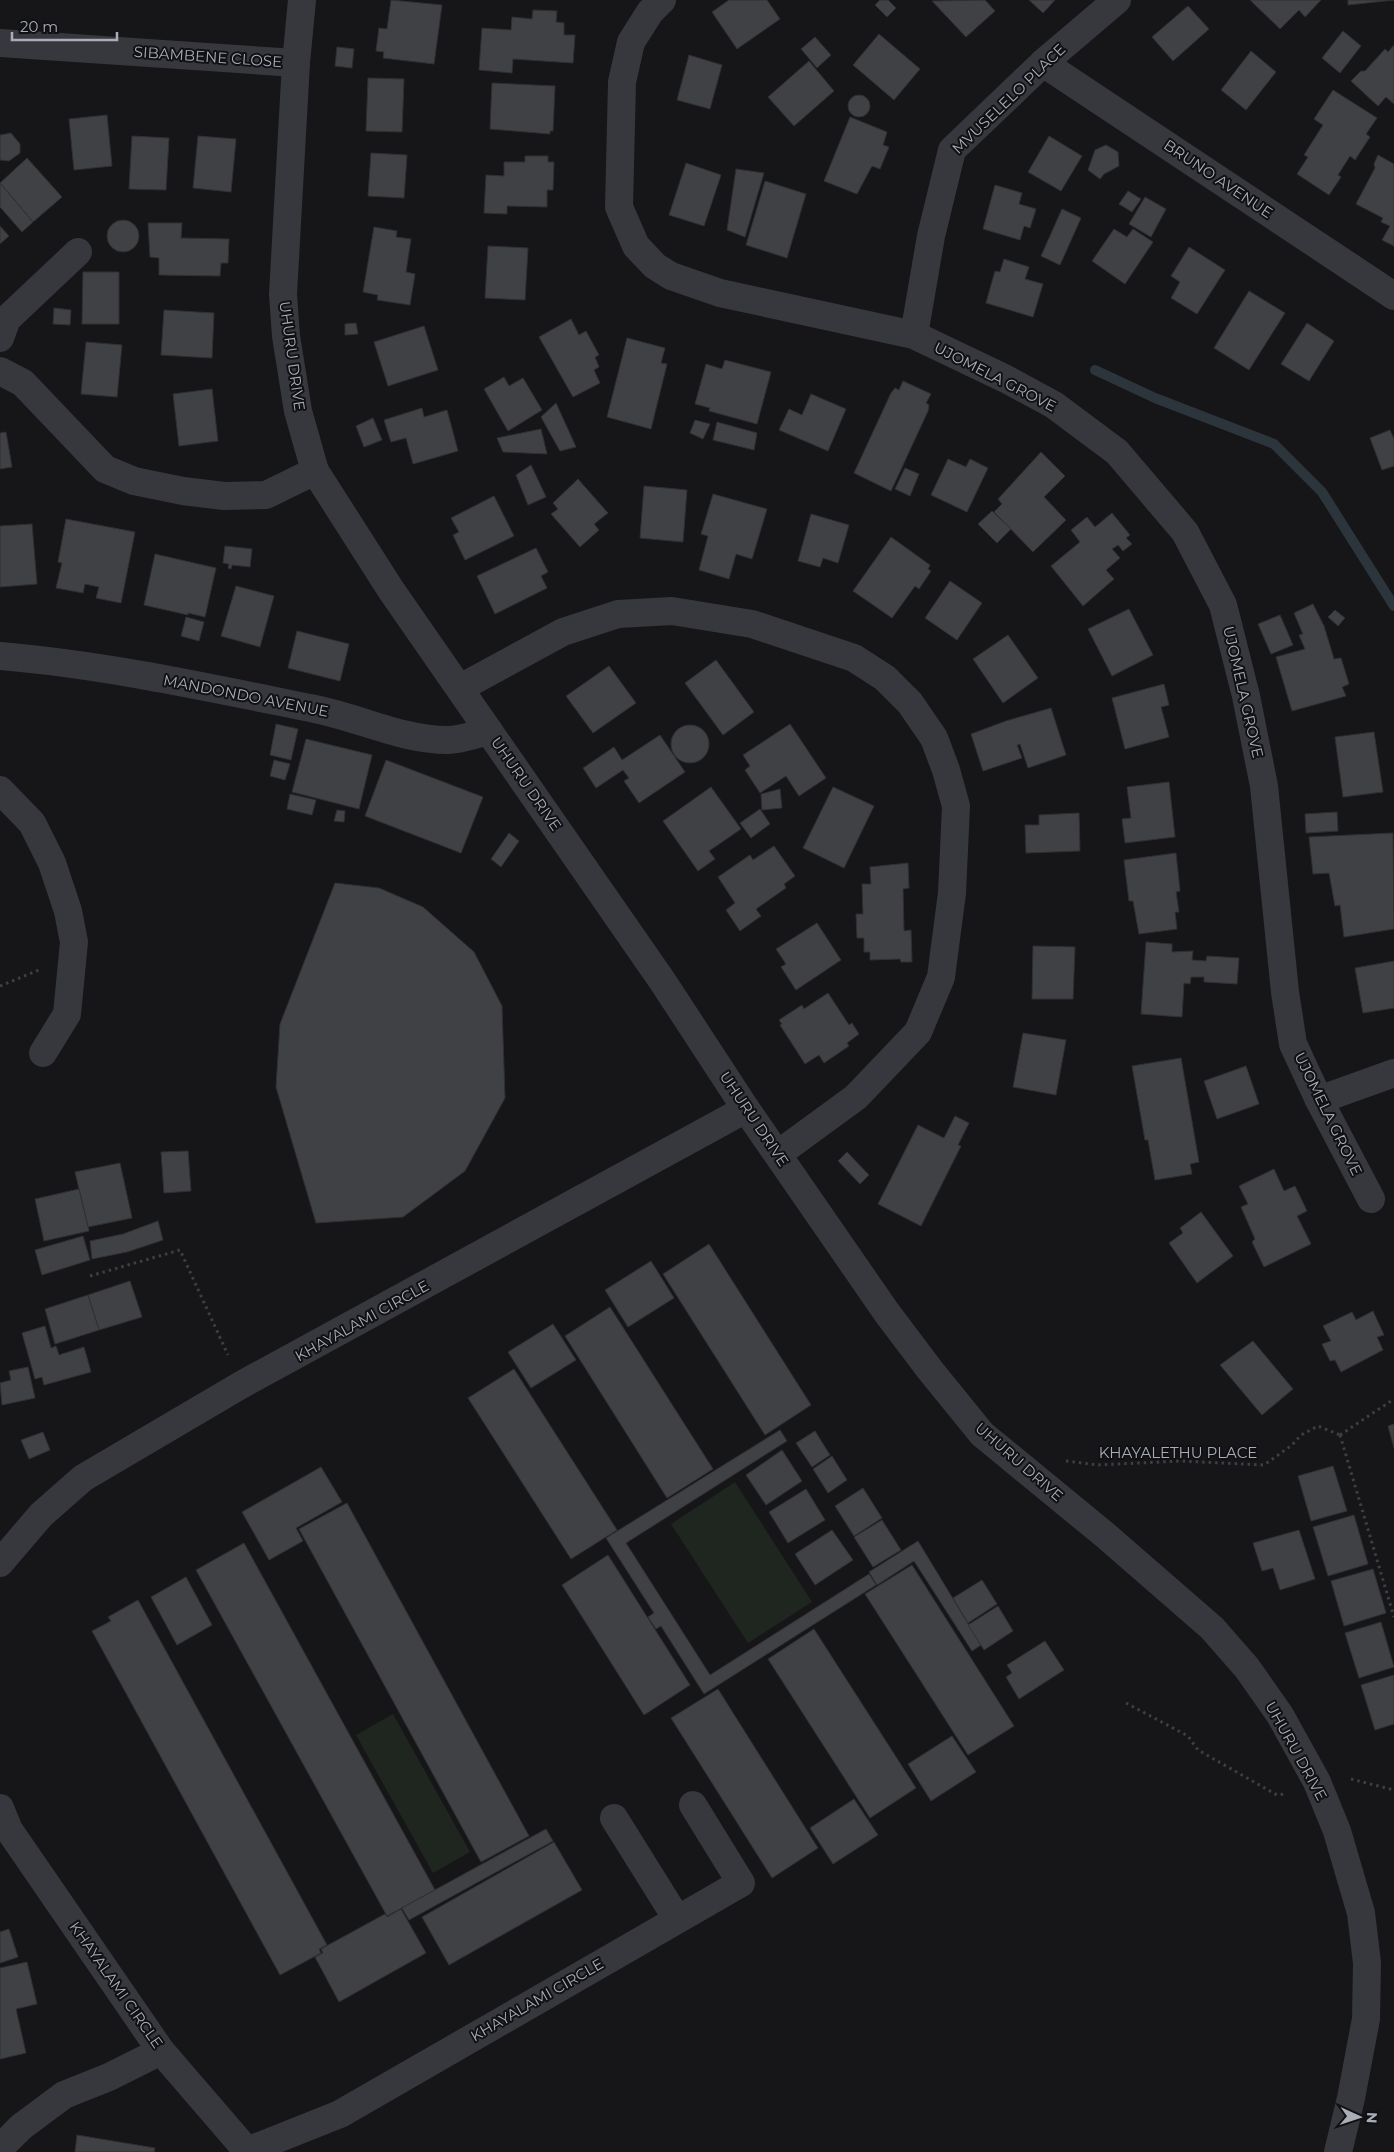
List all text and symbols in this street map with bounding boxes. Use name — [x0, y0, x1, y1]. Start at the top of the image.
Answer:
scale bar — [12, 10, 118, 42]
text: 20 m — [20, 17, 58, 36]
street label: MVUSELELO PLACE — [948, 40, 1069, 158]
street label: SIBAMBENE CLOSE — [133, 42, 283, 71]
street label: BRUNO AVENUE — [1160, 135, 1276, 222]
street label: UHURU DRIVE — [275, 300, 310, 412]
street label: UJOMELA GROVE — [931, 337, 1060, 416]
street label: UJOMELA GROVE — [1219, 624, 1268, 760]
street label: MANDONDO AVENUE — [162, 670, 330, 721]
street label: UHURU DRIVE — [487, 733, 566, 834]
street label: UJOMELA GROVE — [1290, 1049, 1367, 1179]
street label: UHURU DRIVE — [716, 1068, 793, 1170]
street label: KHAYALAMI CIRCLE — [291, 1276, 432, 1365]
street label: UHURU DRIVE — [971, 1418, 1067, 1505]
street label: KHAYALETHU PLACE — [1099, 1443, 1257, 1462]
street label: UHURU DRIVE — [1261, 1698, 1332, 1804]
street label: KHAYALAMI CIRCLE — [65, 1918, 167, 2052]
street label: KHAYALAMI CIRCLE — [467, 1954, 607, 2045]
north arrow — [1334, 2092, 1384, 2142]
text: N — [1363, 2112, 1381, 2124]

